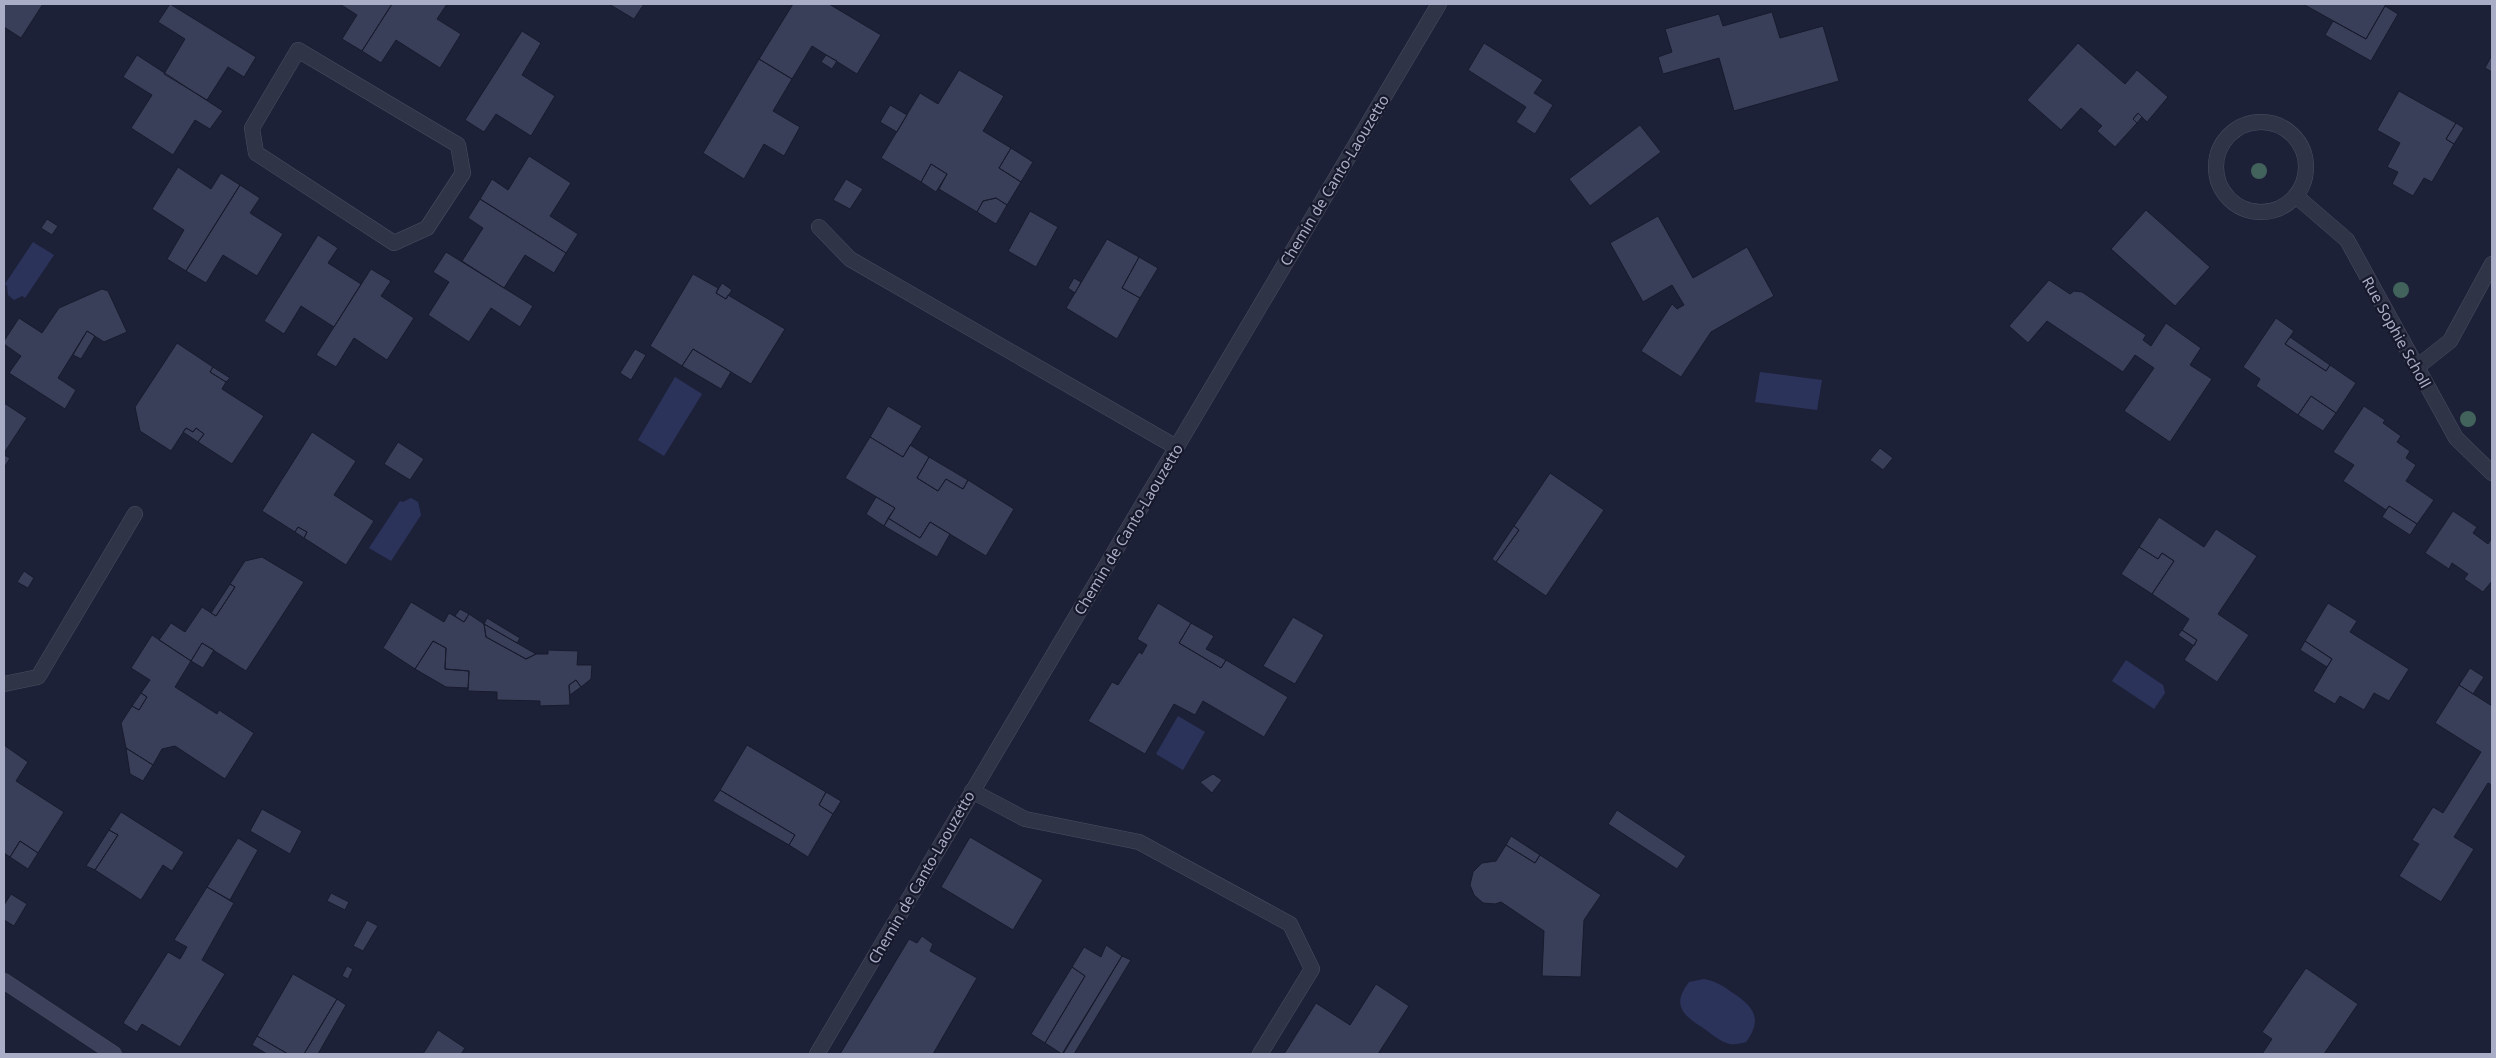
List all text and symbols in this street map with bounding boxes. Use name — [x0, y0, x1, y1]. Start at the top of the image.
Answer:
street label: Chemin de Canto-Laouzetto — [1275, 91, 1393, 269]
street label: Rue Sophie Scholl — [2358, 273, 2436, 391]
street label: Chemin de Canto-Laouzetto — [1069, 440, 1187, 618]
street label: Chemin de Canto-Laouzetto — [863, 787, 979, 967]

